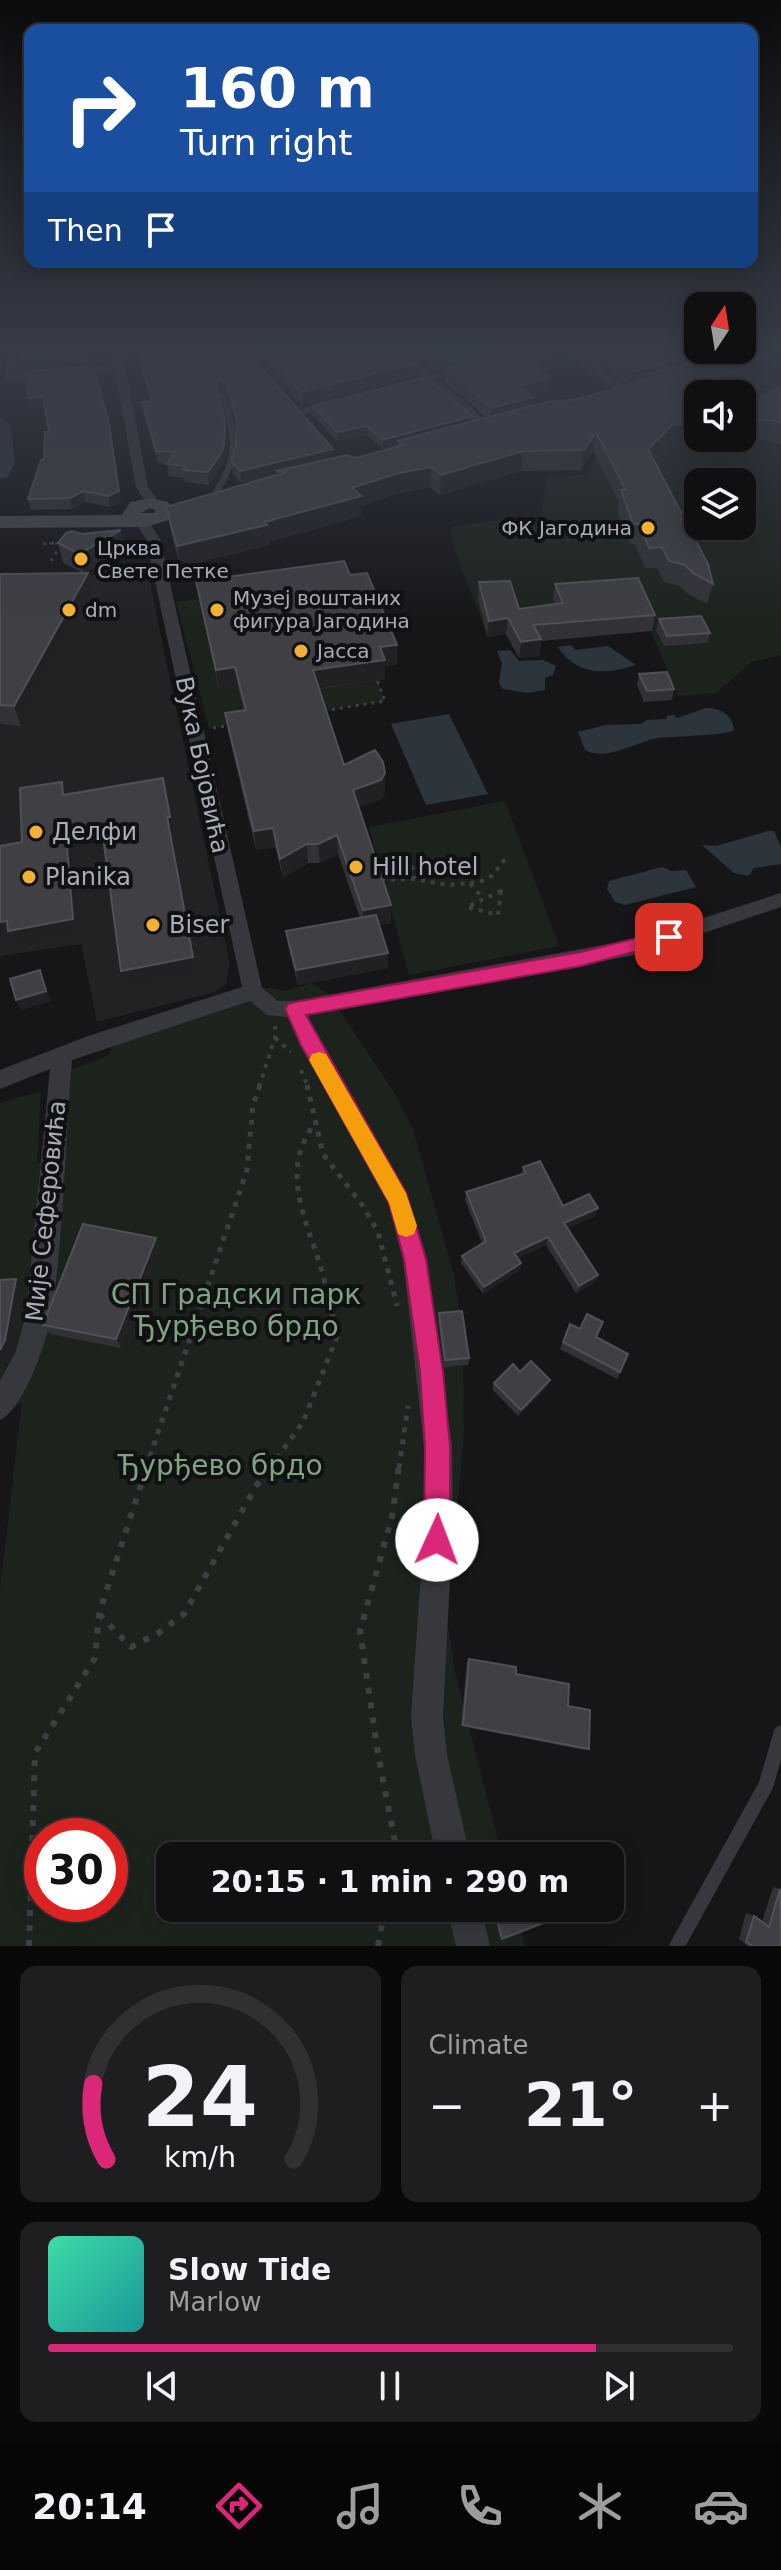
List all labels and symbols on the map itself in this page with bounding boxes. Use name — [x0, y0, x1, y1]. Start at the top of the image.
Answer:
north arrow — [684, 292, 756, 364]
place label: ФК Јагодина — [501, 516, 632, 540]
marker: ФК Јагодина — [639, 519, 657, 537]
place label: Црква Свете Петке — [97, 536, 229, 583]
marker: Црква Свете Петке — [72, 550, 90, 568]
place label: Музеј воштаних фигура Јагодина — [233, 586, 410, 633]
place label: dm — [85, 598, 117, 622]
marker: dm — [60, 601, 78, 619]
marker: Музеј воштаних фигура Јагодина — [208, 601, 226, 619]
place label: Јасса — [315, 639, 369, 663]
marker: Јасса — [292, 642, 310, 660]
street label: Вука Бојовића — [170, 674, 234, 856]
place label: Делфи — [52, 818, 137, 846]
marker: Делфи — [27, 823, 45, 841]
place label: Hill hotel — [372, 853, 478, 881]
marker: Hill hotel — [347, 858, 365, 876]
place label: Planika — [45, 863, 131, 891]
marker: Planika — [20, 868, 38, 886]
pin — [635, 903, 703, 971]
place label: Biser — [169, 911, 229, 939]
marker: Biser — [144, 916, 162, 934]
street label: Мије Сеферовића — [20, 1099, 72, 1323]
park label: СП Градски парк Ђурђево брдо — [111, 1278, 361, 1343]
park label: Ђурђево брдо — [116, 1449, 323, 1482]
position arrow — [395, 1498, 479, 1582]
speed limit sign: 30 — [24, 1818, 128, 1922]

